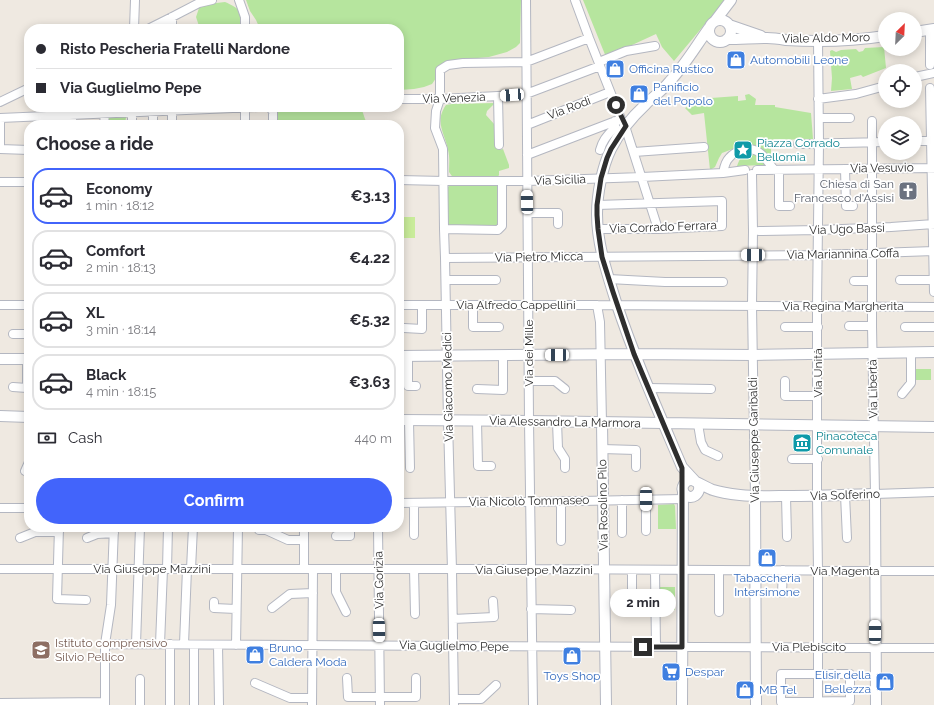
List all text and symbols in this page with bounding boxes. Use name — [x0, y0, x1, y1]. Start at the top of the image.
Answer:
north arrow — [878, 12, 922, 56]
map controls — [878, 12, 922, 160]
street label: Viale Aldo Moro — [782, 30, 870, 46]
text: Risto Pescheria Fratelli Nardone — [60, 40, 290, 58]
shop icon: Automobili Leone — [725, 49, 747, 71]
place label: Automobili Leone — [750, 53, 848, 67]
shop icon: Officina Rustico — [604, 58, 626, 80]
place label: Officina Rustico — [629, 62, 714, 76]
button: locate — [878, 64, 922, 108]
text: Via Guglielmo Pepe — [60, 79, 201, 97]
place label: Panificio del Popolo — [653, 80, 713, 108]
shop icon: Panificio del Popolo — [628, 83, 650, 105]
car — [500, 88, 524, 102]
street label: Via Venezia — [422, 90, 486, 106]
street label: Via Rodi — [545, 93, 593, 123]
route start — [607, 96, 625, 114]
button: layers — [878, 116, 922, 160]
text: Choose a ride — [36, 133, 154, 154]
place label: Piazza Corrado Bellomia — [757, 136, 840, 164]
place icon: Piazza Corrado Bellomia — [732, 139, 754, 161]
street label: Via Vesuvio — [850, 160, 914, 176]
street label: Via Sicilia — [534, 172, 586, 188]
place label: Chiesa di San Francesco d'Assisi — [794, 177, 894, 205]
icon: car — [38, 178, 74, 214]
text: Economy — [86, 180, 153, 198]
church icon: Chiesa di San Francesco d'Assisi — [897, 180, 919, 202]
text: €3.13 — [351, 187, 390, 205]
car — [521, 190, 533, 214]
text: 1 min · 18:12 — [86, 198, 154, 213]
street label: Via Corrado Ferrara — [609, 218, 717, 236]
street label: Via Ugo Bassi — [809, 221, 885, 237]
icon: car — [38, 240, 74, 276]
text: Comfort — [86, 242, 145, 260]
street label: Via Mariannina Coffa — [787, 246, 899, 262]
text: €4.22 — [349, 249, 390, 267]
street label: Via Pietro Micca — [495, 249, 583, 265]
car — [741, 249, 765, 261]
text: 2 min · 18:13 — [86, 260, 156, 275]
street label: Via Alfredo Cappellini — [456, 298, 576, 312]
street label: Via Regina Margherita — [782, 299, 904, 313]
icon: car — [38, 302, 74, 338]
text: XL — [86, 304, 104, 322]
text: €5.32 — [350, 311, 390, 329]
street label: Via dei Mille — [522, 319, 536, 387]
text: 3 min · 18:14 — [86, 322, 156, 337]
street label: Via Giacomo Medici — [440, 332, 456, 442]
street label: Via Unità — [811, 348, 825, 398]
car — [545, 349, 569, 361]
street label: Via Libertà — [865, 359, 881, 419]
icon: car — [38, 364, 74, 400]
text: Black — [86, 366, 126, 384]
text: €3.63 — [349, 373, 390, 391]
street label: Via Giuseppe Garibaldi — [746, 377, 762, 503]
text: 4 min · 18:15 — [86, 384, 156, 399]
street label: Via Alessandro La Marmora — [489, 414, 641, 430]
icon: cash — [36, 427, 58, 449]
text: Cash — [68, 429, 102, 447]
place label: Pinacoteca Comunale — [816, 429, 877, 457]
text: 440 m — [355, 431, 392, 446]
museum icon: Pinacoteca Comunale — [791, 432, 813, 454]
street label: Via Rosolino Pilo — [595, 459, 611, 551]
button: Confirm — [36, 478, 392, 524]
car — [640, 487, 652, 511]
street label: Via Solferino — [810, 487, 880, 503]
street label: Via Nicolò Tommaseo — [469, 493, 589, 509]
shop icon: Tabaccheria Intersimone — [756, 547, 778, 569]
street label: Via Gorizia — [371, 551, 387, 609]
street label: Via Giuseppe Mazzini — [93, 562, 211, 576]
street label: Via Giuseppe Mazzini — [475, 563, 593, 577]
street label: Via Magenta — [810, 564, 880, 578]
place label: Tabaccheria Intersimone — [733, 571, 801, 599]
callout: 2 min — [610, 589, 676, 617]
text: 2 min — [626, 595, 660, 610]
car — [373, 618, 385, 642]
car — [869, 620, 881, 644]
place label: Istituto comprensivo Silvio Pellico — [55, 636, 168, 664]
street label: Via Guglielmo Pepe — [399, 638, 509, 654]
route end — [634, 638, 652, 656]
school or university icon: Istituto comprensivo Silvio Pellico — [30, 639, 52, 661]
street label: Via Plebiscito — [772, 640, 846, 654]
place label: Bruno Caldera Moda — [269, 641, 347, 669]
shop icon: Bruno Caldera Moda — [244, 644, 266, 666]
shop icon: Toys Shop — [561, 645, 583, 667]
supermarket icon: Despar — [660, 661, 682, 683]
place label: Despar — [685, 665, 725, 679]
place label: Elisir della Bellezza — [815, 668, 871, 696]
place label: Toys Shop — [544, 669, 600, 683]
shop icon: Elisir della Bellezza — [874, 671, 896, 693]
shop icon: MB Tel — [734, 679, 756, 701]
place label: MB Tel — [759, 683, 797, 697]

